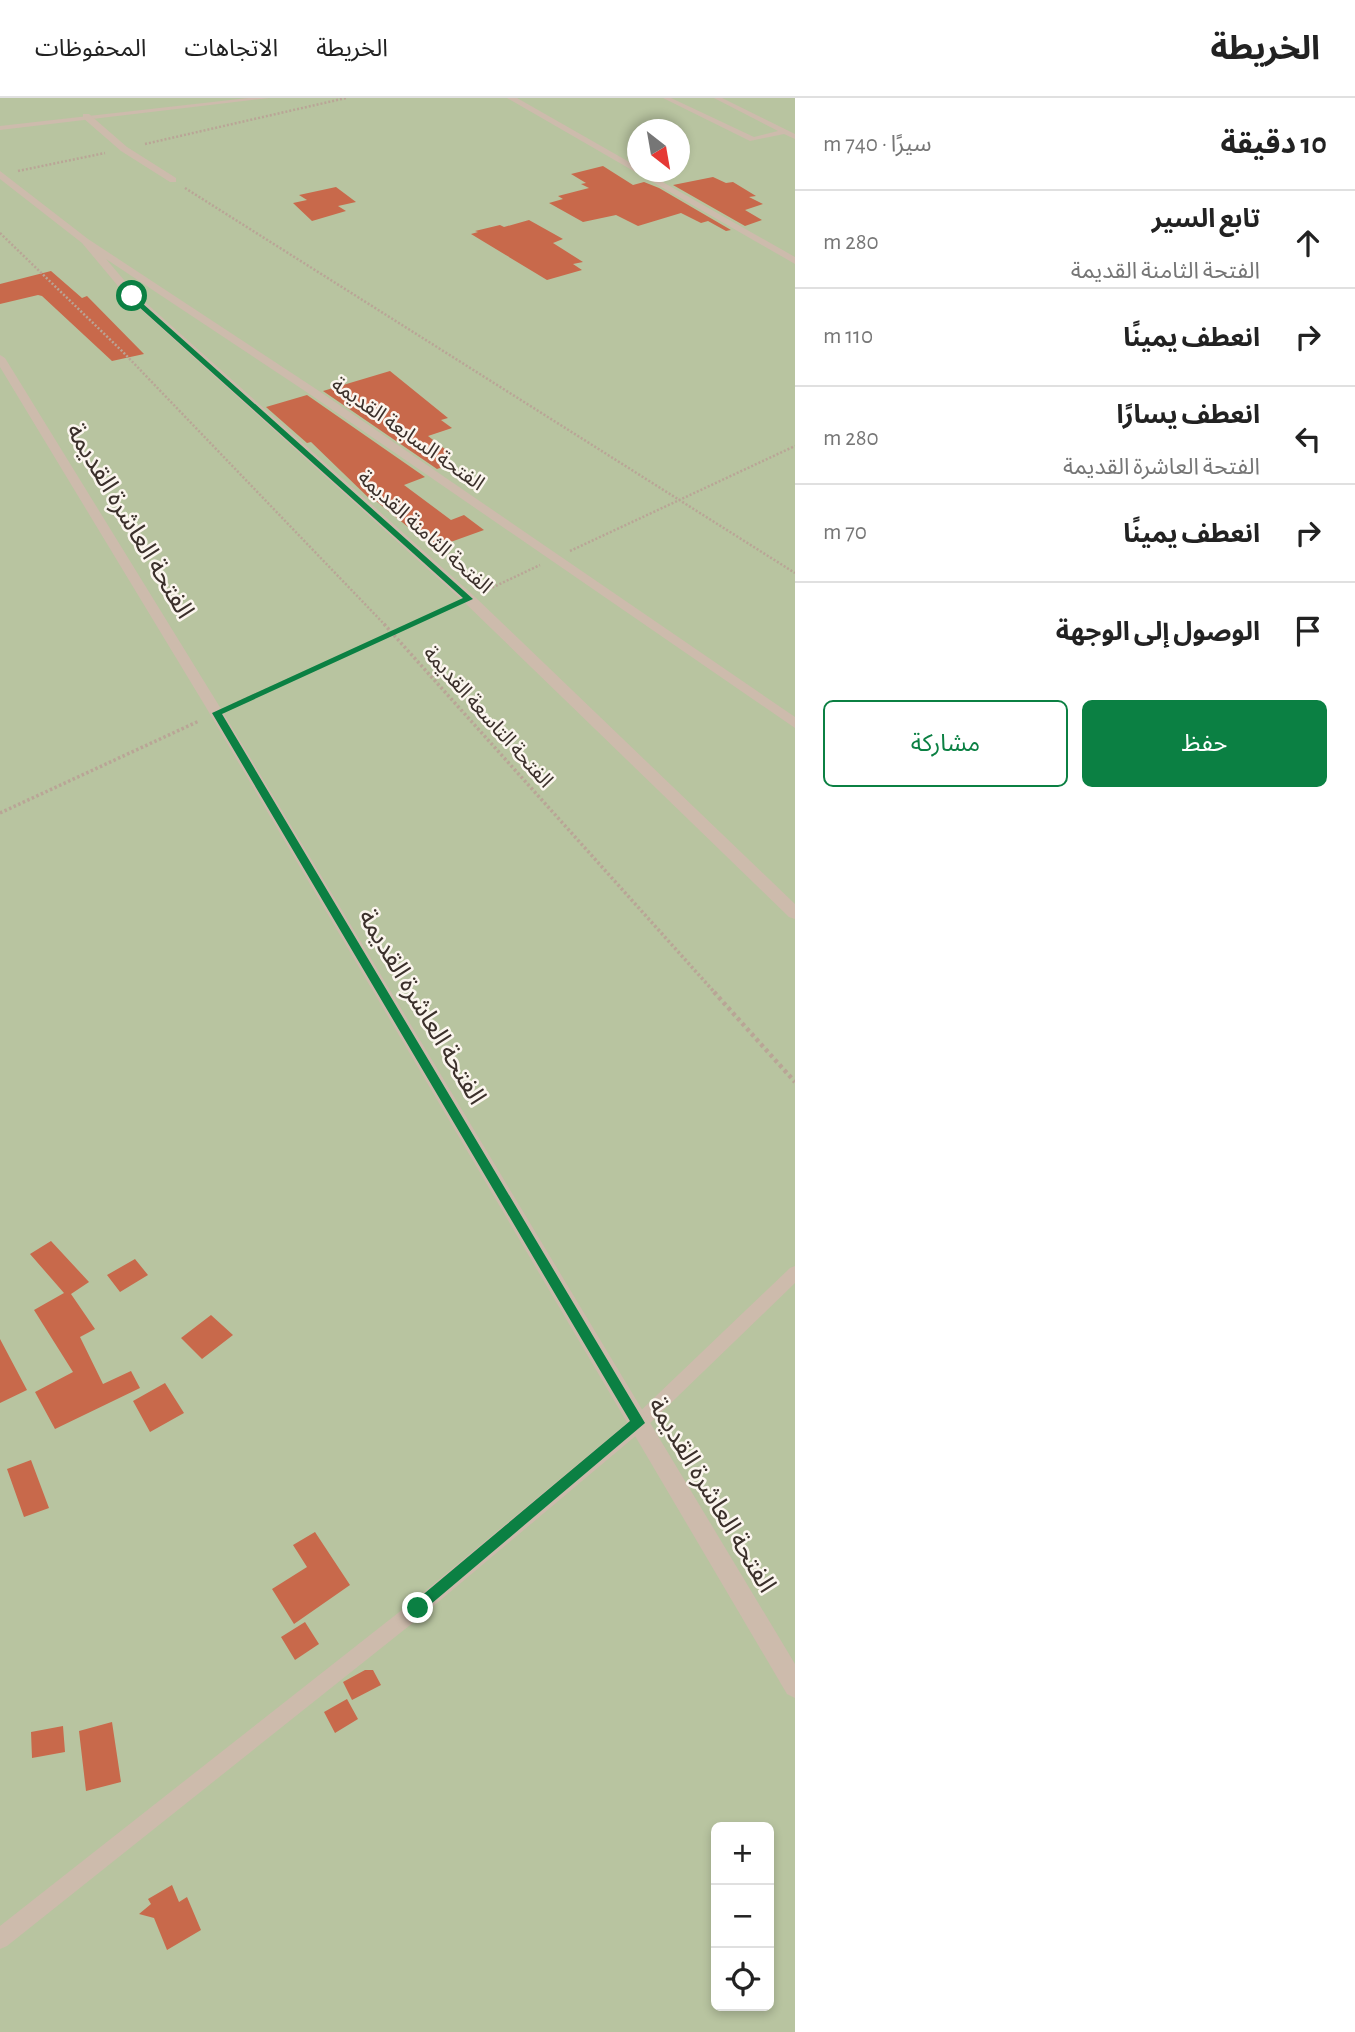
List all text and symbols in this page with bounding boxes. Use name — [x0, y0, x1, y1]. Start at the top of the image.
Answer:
text: الخريطة — [1210, 33, 1320, 66]
text: المحفوظات — [35, 37, 146, 61]
text: الاتجاهات — [184, 37, 278, 61]
text: الخريطة — [316, 37, 388, 61]
north arrow — [627, 119, 690, 182]
text: 10 دقيقة — [1221, 129, 1327, 159]
text: سيرًا · 740 m — [823, 133, 932, 156]
text: تابع السير — [1152, 206, 1260, 232]
icon: ahead — [1289, 224, 1327, 262]
text: 280 m — [823, 231, 879, 254]
text: الفتحة الثامنة القديمة — [1071, 260, 1260, 283]
route start — [116, 280, 147, 311]
icon: right — [1289, 318, 1327, 356]
text: 110 m — [823, 325, 873, 348]
text: انعطف يمينًا — [1123, 325, 1260, 351]
street label: الفتحة السابعة القديمة — [328, 373, 488, 495]
text: انعطف يسارًا — [1116, 402, 1260, 428]
street label: الفتحة العاشرة القديمة — [61, 419, 198, 624]
icon: left — [1289, 420, 1327, 458]
text: 280 m — [823, 427, 879, 450]
text: الفتحة العاشرة القديمة — [1063, 456, 1260, 479]
street label: الفتحة الثامنة القديمة — [354, 466, 496, 598]
icon: right — [1289, 514, 1327, 552]
text: 70 m — [823, 521, 867, 544]
text: انعطف يمينًا — [1123, 521, 1260, 547]
icon: arrive — [1289, 612, 1327, 650]
text: الوصول إلى الوجهة — [1056, 619, 1260, 645]
street label: الفتحة التاسعة القديمة — [419, 642, 557, 792]
button: مشاركة — [823, 700, 1068, 787]
button: حفظ — [1082, 700, 1327, 787]
street label: الفتحة العاشرة القديمة — [353, 905, 490, 1110]
street label: الفتحة العاشرة القديمة — [643, 1393, 780, 1598]
route end — [402, 1592, 433, 1623]
map controls — [711, 1822, 774, 2011]
button: + — [711, 1822, 774, 1885]
button: − — [711, 1885, 774, 1948]
button: locate — [711, 1948, 774, 2011]

